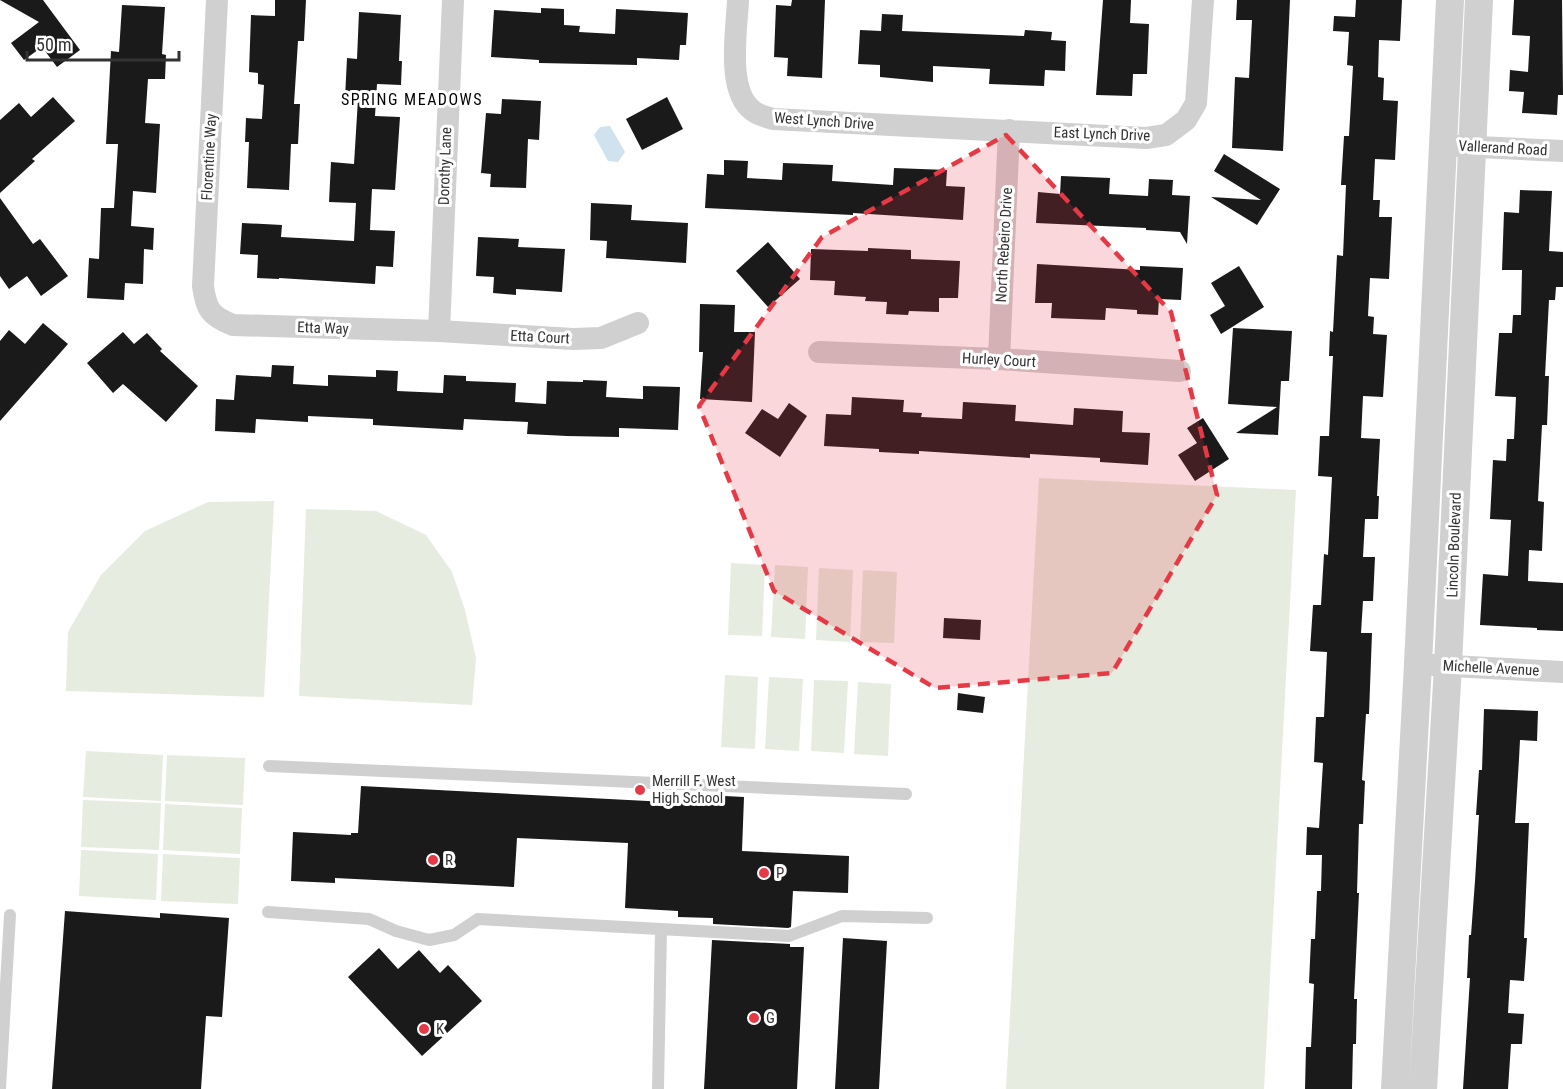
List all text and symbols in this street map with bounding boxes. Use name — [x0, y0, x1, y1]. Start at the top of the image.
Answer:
scale bar — [27, 24, 178, 62]
text: 50 m — [36, 34, 71, 55]
district label: SPRING MEADOWS — [341, 90, 483, 109]
street label: West Lynch Drive — [773, 109, 875, 133]
street label: Florentine Way — [198, 113, 220, 201]
street label: East Lynch Drive — [1053, 123, 1151, 145]
street label: Dorothy Lane — [435, 127, 455, 205]
street label: Vallerand Road — [1458, 137, 1548, 159]
street label: North Rebeiro Drive — [992, 187, 1016, 303]
street label: Etta Way — [297, 318, 349, 338]
street label: Etta Court — [510, 326, 570, 348]
street label: Hurley Court — [962, 349, 1036, 371]
street label: Lincoln Boulevard — [1443, 492, 1465, 598]
street label: Michelle Avenue — [1442, 656, 1540, 680]
place label: Merrill F. West High School — [652, 772, 736, 807]
marker: Merrill F. West High School — [633, 783, 647, 797]
place label: R — [445, 851, 453, 869]
marker: R — [426, 853, 440, 867]
place label: P — [776, 864, 784, 882]
marker: P — [757, 866, 771, 880]
place label: G — [766, 1009, 775, 1027]
marker: G — [747, 1011, 761, 1025]
place label: K — [436, 1020, 445, 1038]
marker: K — [417, 1022, 431, 1036]

